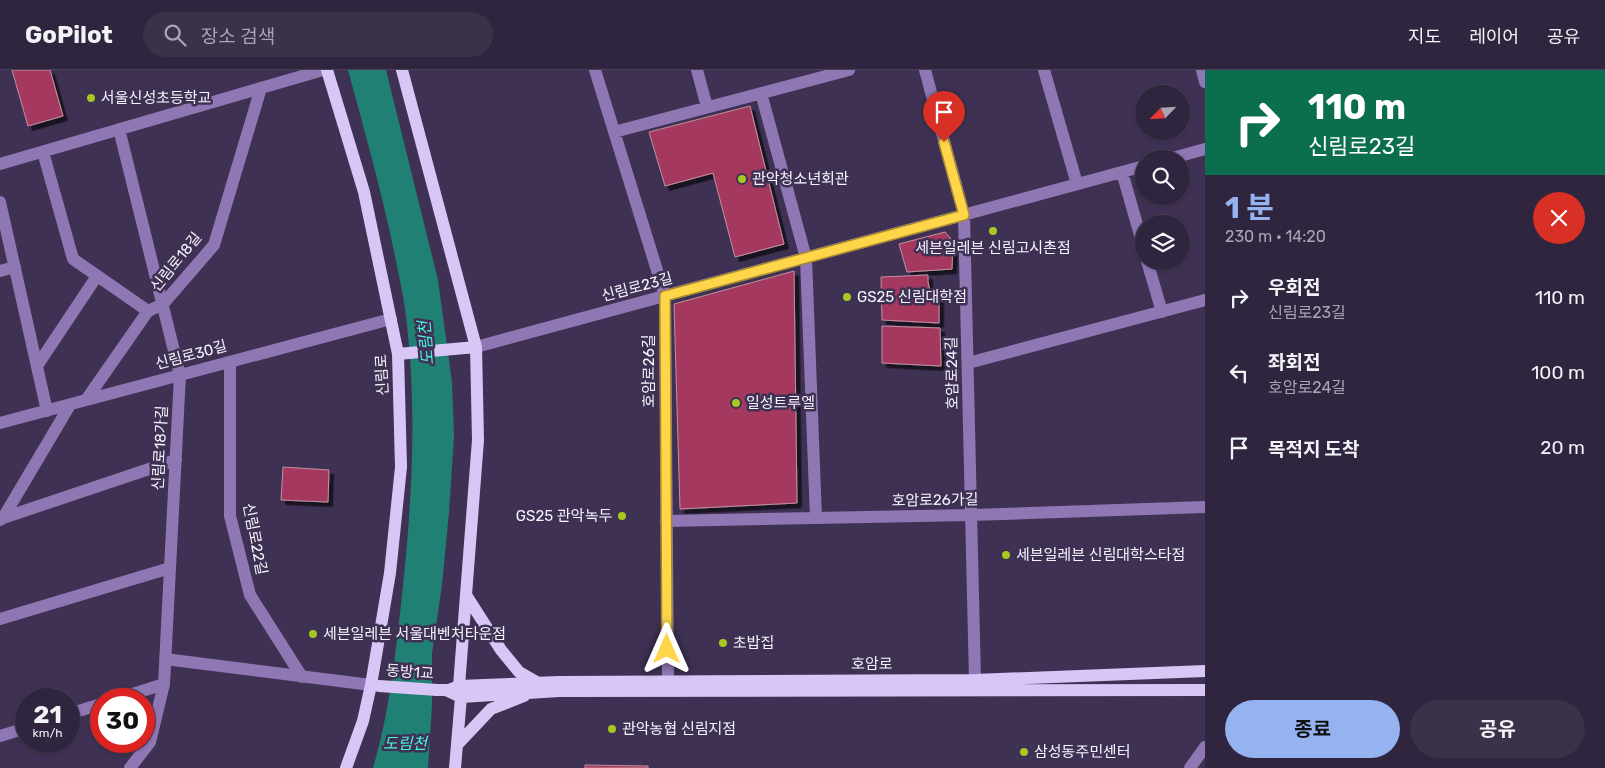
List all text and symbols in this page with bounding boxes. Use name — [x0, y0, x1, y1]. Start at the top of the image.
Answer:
search box — [143, 12, 493, 57]
text: GoPilot — [25, 21, 113, 49]
icon: search — [161, 21, 189, 49]
text: 장소 검색 — [201, 25, 275, 48]
text: 지도 — [1408, 26, 1441, 48]
text: 레이어 — [1469, 26, 1519, 48]
text: 공유 — [1547, 26, 1580, 48]
north arrow — [1135, 85, 1190, 140]
map controls — [1135, 85, 1190, 270]
text: 110 m — [1308, 86, 1406, 128]
place label: 서울신성초등학교 — [101, 89, 211, 107]
icon: right — [1225, 90, 1290, 155]
pin — [923, 91, 965, 142]
marker: 서울신성초등학교 — [85, 92, 97, 104]
icon: arrive — [930, 98, 958, 126]
text: 신림로23길 — [1308, 133, 1415, 160]
button: search — [1135, 150, 1190, 205]
place label: 관악청소년회관 — [752, 170, 849, 188]
marker: 관악청소년회관 — [736, 173, 748, 185]
text: 1 분 — [1225, 190, 1274, 226]
button: close — [1533, 192, 1585, 244]
button: layers — [1135, 215, 1190, 270]
marker: 세븐일레븐 신림고시촌점 — [987, 225, 999, 237]
text: 230 m · 14:20 — [1225, 227, 1326, 246]
street label: 신림로18길 — [147, 229, 205, 295]
place label: 세븐일레븐 신림고시촌점 — [915, 239, 1071, 257]
street label: 신림로23길 — [599, 269, 675, 305]
text: 우회전 — [1268, 276, 1320, 299]
icon: right — [1225, 284, 1253, 312]
text: 110 m — [1535, 286, 1585, 309]
place label: GS25 신림대학점 — [857, 288, 967, 306]
marker: GS25 신림대학점 — [841, 291, 853, 303]
text: 신림로23길 — [1268, 303, 1346, 322]
water label: 도림천 — [414, 318, 437, 366]
street label: 호암로26길 — [640, 334, 658, 408]
street label: 호암로24길 — [942, 336, 962, 410]
street label: 신림로30길 — [153, 337, 229, 373]
text: 좌회전 — [1268, 351, 1320, 374]
street label: 신림로 — [372, 354, 392, 396]
icon: left — [1225, 359, 1253, 387]
text: 100 m — [1531, 361, 1585, 384]
text: 호암로24길 — [1268, 378, 1346, 397]
place label: 일성트루엘 — [746, 394, 815, 412]
marker: 일성트루엘 — [730, 397, 742, 409]
street label: 신림로18가길 — [149, 405, 171, 491]
icon: arrive — [1225, 434, 1253, 462]
text: 20 m — [1540, 436, 1585, 459]
text: 목적지 도착 — [1268, 438, 1359, 461]
street label: 호암로26가길 — [891, 490, 979, 510]
street label: 신림로22길 — [239, 502, 271, 576]
place label: GS25 관악녹두 — [516, 507, 612, 525]
marker: GS25 관악녹두 — [616, 510, 628, 522]
place label: 세븐일레븐 신림대학스타점 — [1016, 546, 1185, 564]
marker: 세븐일레븐 신림대학스타점 — [1000, 549, 1012, 561]
position arrow — [640, 622, 692, 674]
place label: 세븐일레븐 서울대벤처타운점 — [323, 625, 506, 643]
marker: 세븐일레븐 서울대벤처타운점 — [307, 628, 319, 640]
place label: 초밥집 — [733, 634, 774, 652]
marker: 초밥집 — [717, 637, 729, 649]
street label: 호암로 — [851, 655, 893, 673]
street label: 동방1교 — [386, 661, 434, 683]
speed limit sign: 30 — [90, 688, 155, 753]
text: 21 — [33, 700, 62, 729]
button: 종료 — [1225, 700, 1400, 758]
button: 공유 — [1410, 700, 1585, 758]
place label: 관악농협 신림지점 — [622, 720, 736, 738]
marker: 관악농협 신림지점 — [606, 723, 618, 735]
text: km/h — [33, 726, 62, 740]
water label: 도림천 — [383, 734, 429, 753]
place label: 삼성동주민센터 — [1034, 743, 1131, 761]
marker: 삼성동주민센터 — [1018, 746, 1030, 758]

